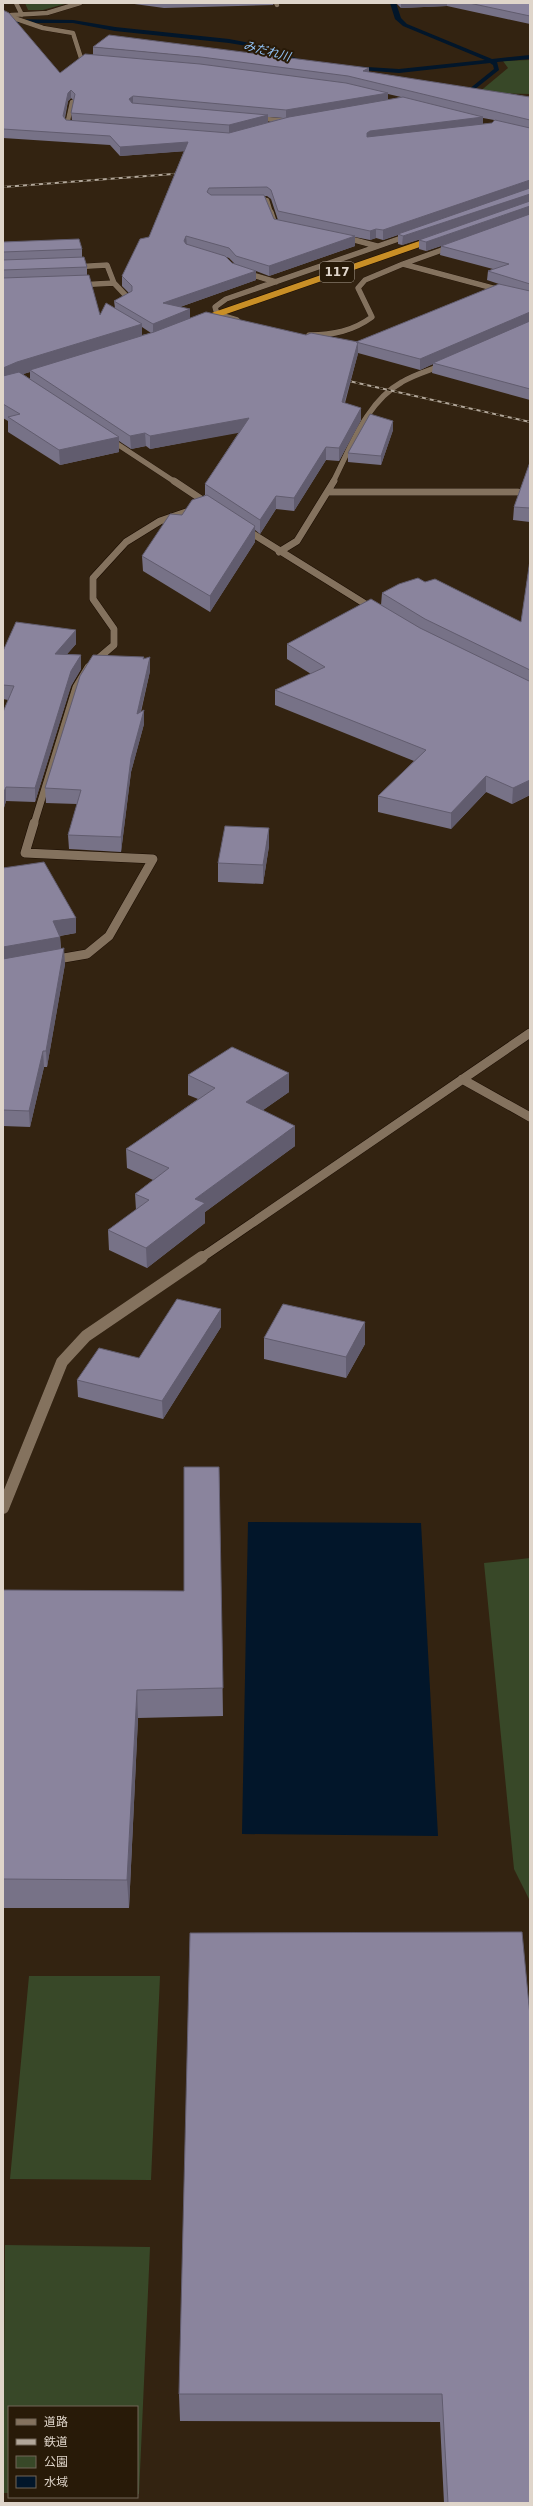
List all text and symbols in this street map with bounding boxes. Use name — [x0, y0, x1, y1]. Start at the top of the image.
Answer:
water label: みだれ川 — [242, 38, 294, 64]
road number: 117 — [320, 262, 354, 282]
legend — [8, 2406, 138, 2498]
text: 道路 — [44, 2415, 68, 2429]
text: 鉄道 — [44, 2435, 68, 2449]
text: 公園 — [44, 2455, 68, 2469]
text: 水域 — [44, 2475, 68, 2489]

